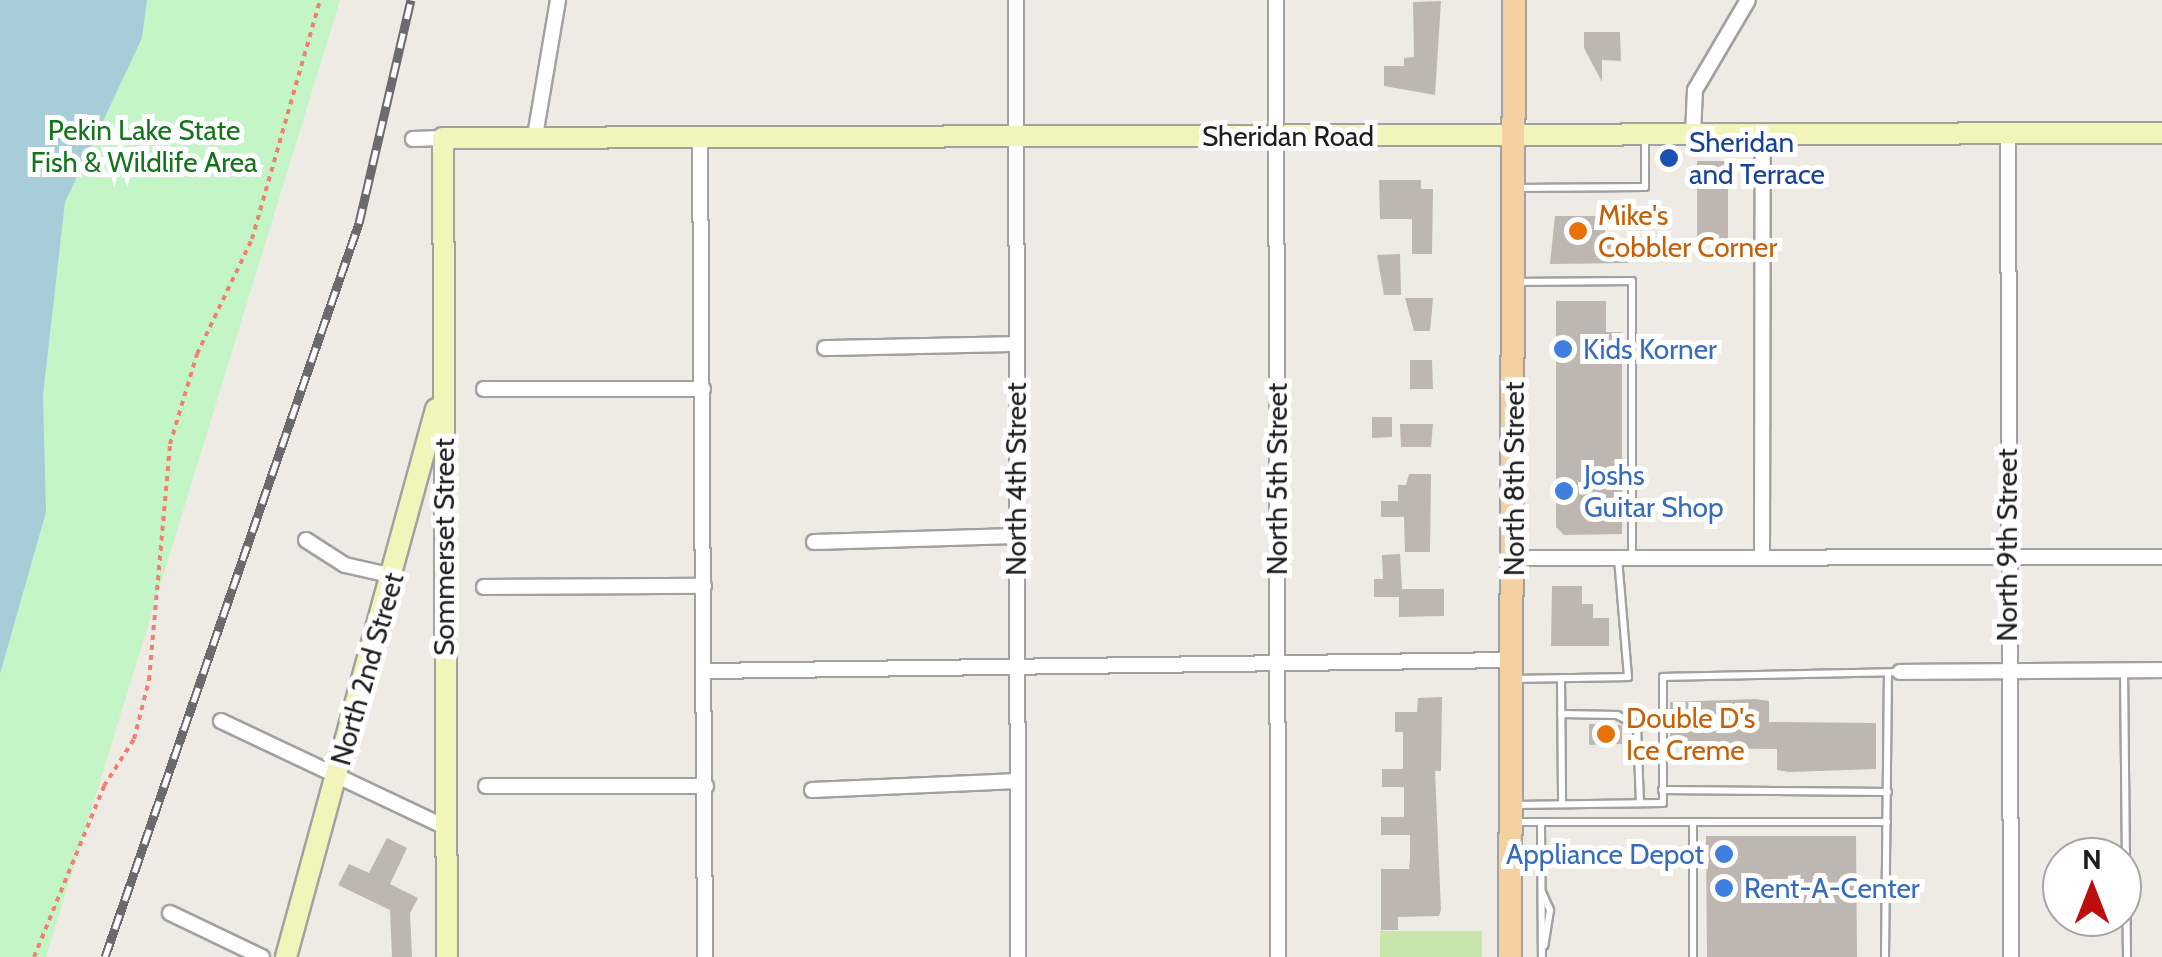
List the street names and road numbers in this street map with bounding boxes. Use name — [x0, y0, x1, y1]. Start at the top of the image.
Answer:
street label: Sheridan Road — [1202, 119, 1374, 153]
street label: North 4th Street — [999, 382, 1033, 576]
street label: North 8th Street — [1497, 382, 1531, 576]
street label: North 5th Street — [1260, 383, 1294, 575]
street label: Sommerset Street — [427, 438, 461, 656]
street label: North 9th Street — [1990, 448, 2024, 642]
street label: North 2nd Street — [323, 569, 411, 769]

